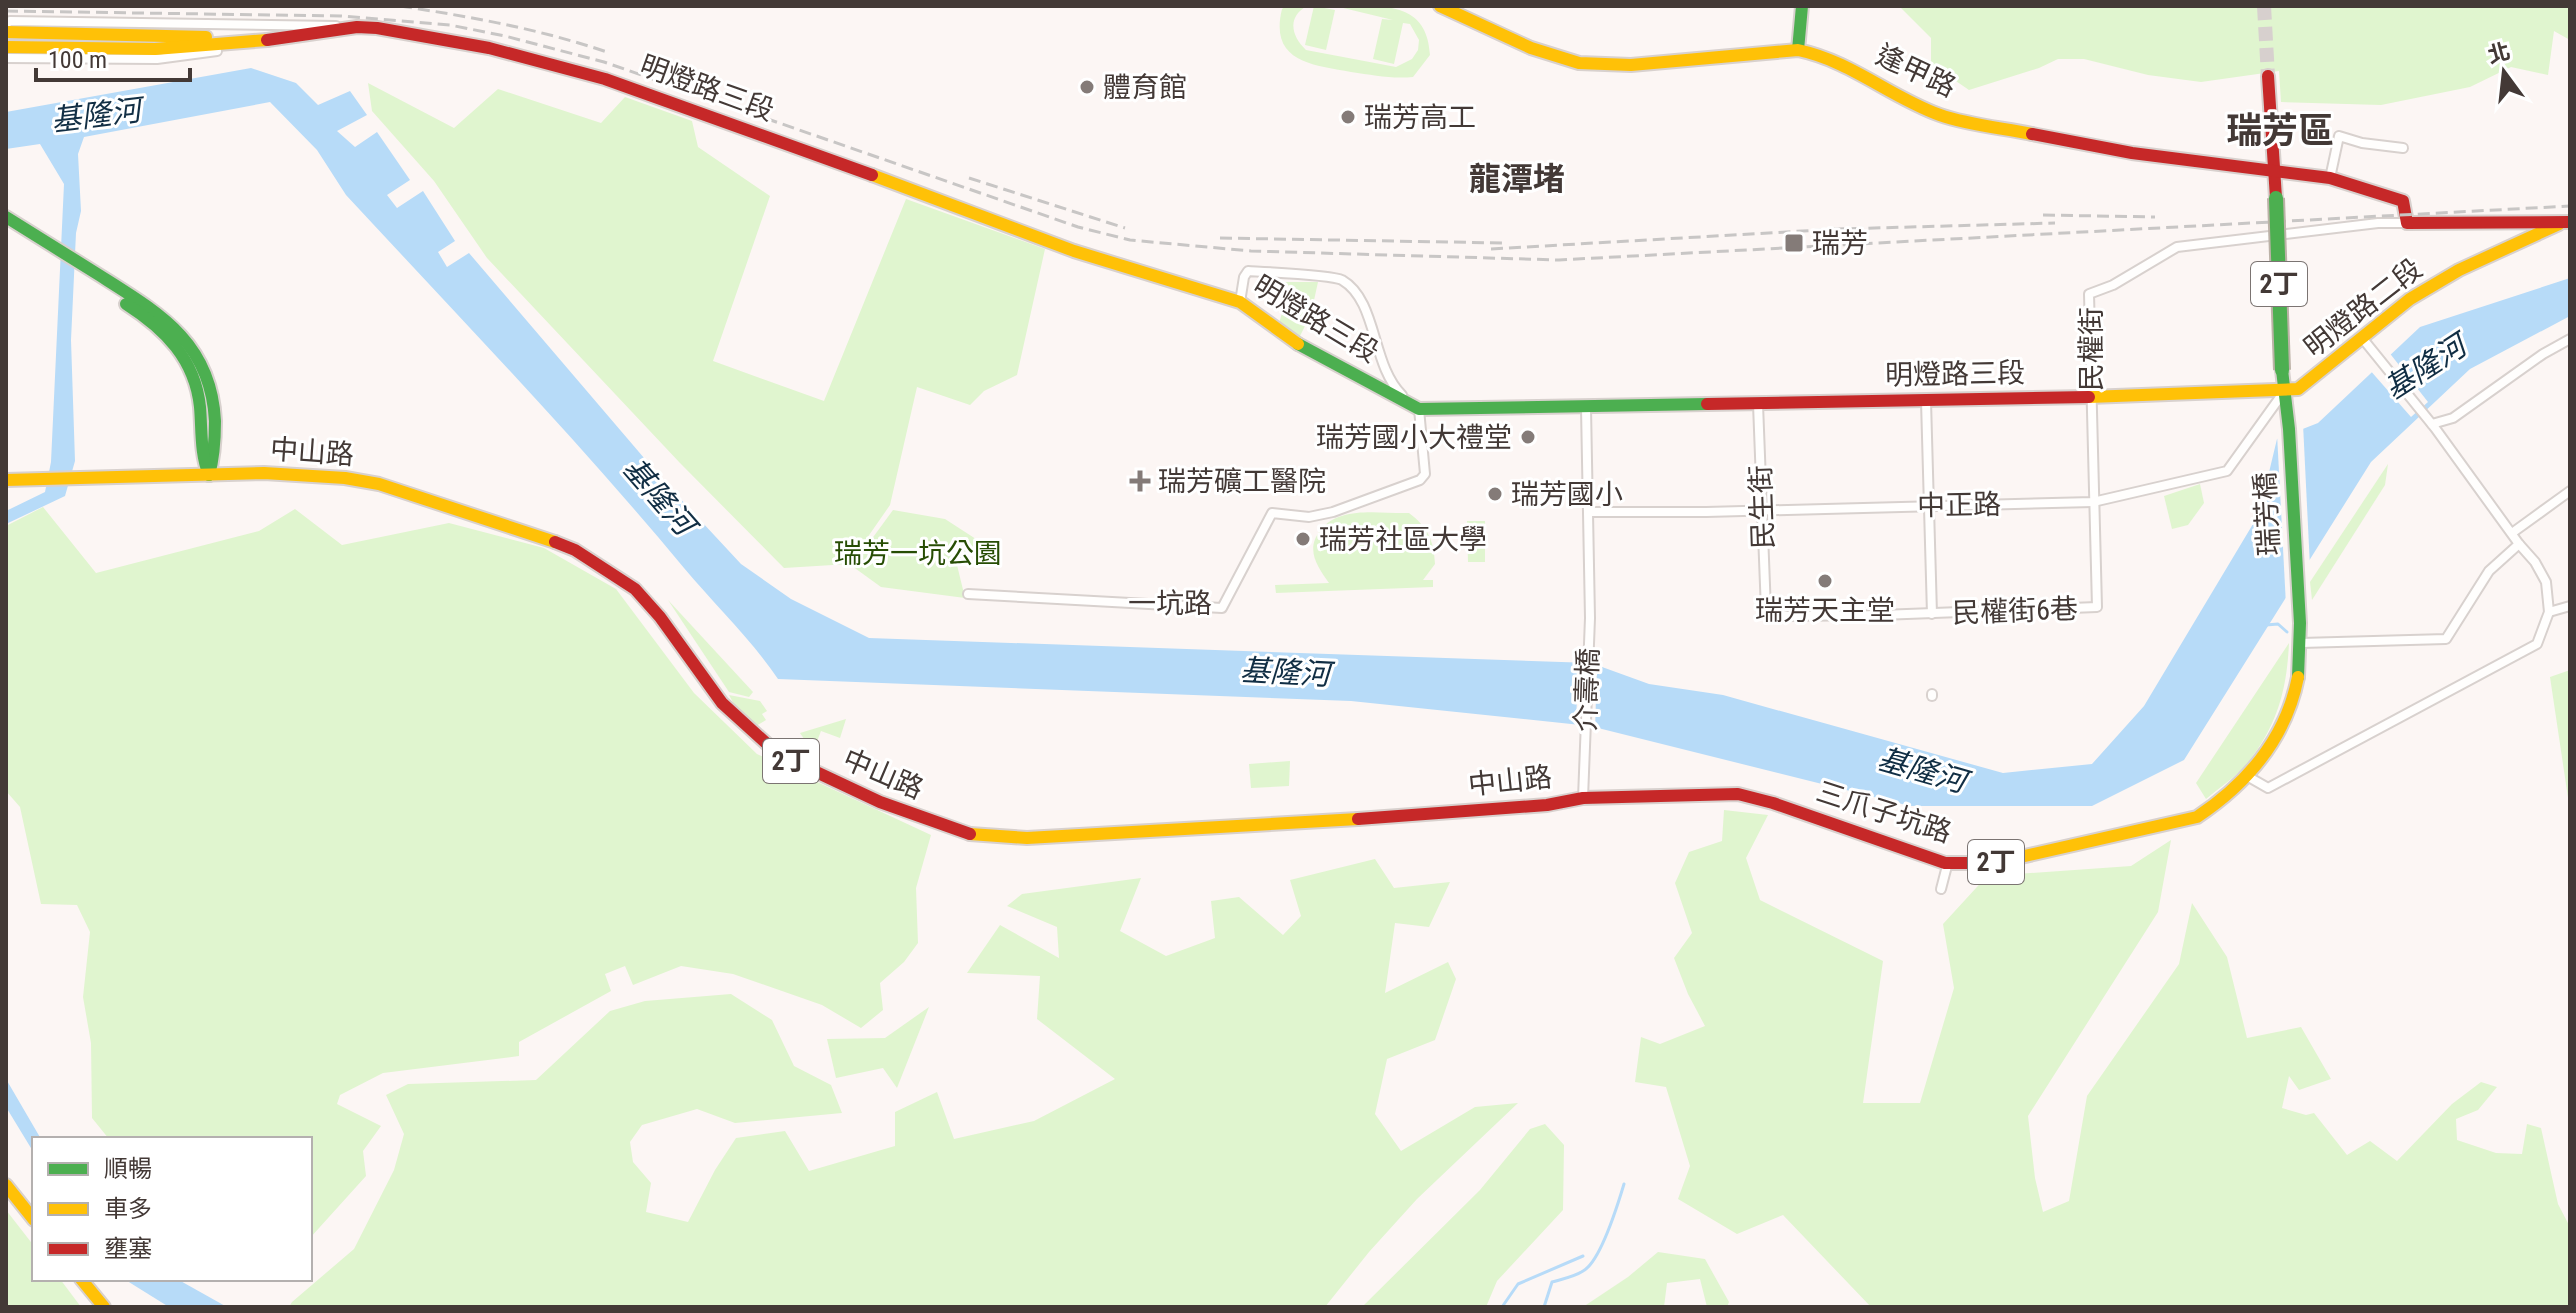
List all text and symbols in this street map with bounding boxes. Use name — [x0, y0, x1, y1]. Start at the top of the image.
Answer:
scale bar — [36, 32, 190, 82]
north arrow — [2464, 32, 2544, 112]
street label: 逢甲路 — [1871, 38, 1961, 104]
text: 北 — [2485, 38, 2513, 68]
text: 100 m — [48, 46, 107, 74]
street label: 明燈路三段 — [636, 49, 778, 127]
place label: 體育館 — [1103, 71, 1187, 104]
marker: 體育館 — [1078, 78, 1096, 96]
water label: 基隆河 — [49, 92, 148, 138]
place label: 瑞芳高工 — [1364, 101, 1476, 134]
marker: 瑞芳高工 — [1339, 108, 1357, 126]
district label: 瑞芳區 — [2226, 110, 2334, 152]
district label: 龍潭堵 — [1469, 160, 1565, 198]
place label: 瑞芳 — [1812, 227, 1868, 260]
marker: 瑞芳 — [1783, 232, 1805, 254]
street label: 明燈路二段 — [2298, 252, 2428, 364]
road number: 2丁 — [2251, 262, 2307, 306]
street label: 明燈路三段 — [1247, 269, 1385, 369]
street label: 民權街 — [2075, 307, 2108, 391]
water label: 基隆河 — [2378, 325, 2476, 406]
street label: 明燈路三段 — [1885, 356, 2025, 392]
place label: 瑞芳國小大禮堂 — [1316, 421, 1512, 454]
marker: 瑞芳國小大禮堂 — [1519, 428, 1537, 446]
street label: 中山路 — [269, 433, 355, 471]
water label: 基隆河 — [616, 451, 705, 545]
street label: 民生街 — [1744, 464, 1780, 550]
place label: 瑞芳礦工醫院 — [1158, 465, 1326, 498]
marker: 瑞芳礦工醫院 — [1129, 470, 1151, 492]
street label: 瑞芳橋 — [2248, 471, 2286, 557]
place label: 瑞芳國小 — [1511, 478, 1623, 511]
marker: 瑞芳國小 — [1486, 485, 1504, 503]
street label: 中正路 — [1917, 488, 2001, 522]
place label: 瑞芳社區大學 — [1319, 523, 1487, 556]
marker: 瑞芳社區大學 — [1294, 530, 1312, 548]
park label: 瑞芳一坑公園 — [834, 537, 1002, 570]
marker: 瑞芳天主堂 — [1816, 572, 1834, 590]
street label: 一坑路 — [1128, 587, 1212, 620]
street label: 民權街6巷 — [1952, 592, 2078, 630]
place label: 瑞芳天主堂 — [1755, 594, 1895, 627]
street label: 介壽橋 — [1569, 647, 1605, 733]
water label: 基隆河 — [1239, 652, 1336, 692]
road number: 2丁 — [763, 739, 819, 783]
water label: 基隆河 — [1874, 741, 1975, 801]
street label: 中山路 — [838, 742, 928, 806]
street label: 中山路 — [1466, 760, 1554, 802]
street label: 三爪子坑路 — [1812, 775, 1956, 849]
road number: 2丁 — [1968, 840, 2024, 884]
legend — [32, 1137, 312, 1281]
text: 順暢 — [104, 1155, 152, 1183]
text: 車多 — [104, 1195, 152, 1223]
text: 壅塞 — [104, 1235, 152, 1263]

